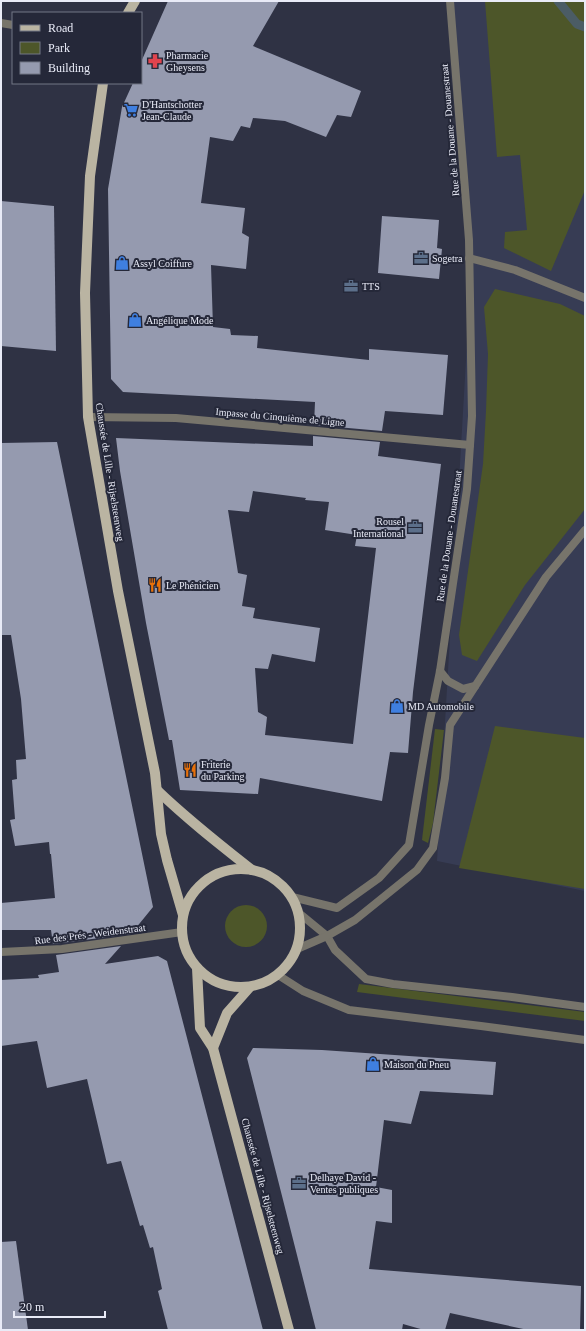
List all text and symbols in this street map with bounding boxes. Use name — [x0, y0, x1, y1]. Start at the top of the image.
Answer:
legend — [12, 12, 142, 84]
text: Road — [48, 21, 73, 35]
text: Park — [48, 41, 70, 55]
place label: Pharmacie Gheysens — [166, 50, 209, 73]
pharmacy icon: Pharmacie Gheysens — [147, 53, 163, 69]
text: Building — [48, 61, 90, 75]
street label: Rue de la Douane - Douanestraat — [439, 63, 461, 196]
place label: D'Hantschotter Jean-Claude — [142, 99, 203, 122]
supermarket icon: D'Hantschotter Jean-Claude — [123, 102, 139, 118]
office icon: Sogetra — [413, 250, 429, 266]
place label: Sogetra — [432, 253, 463, 264]
shop icon: Assyl Coiffure — [114, 255, 130, 271]
place label: Assyl Coiffure — [133, 258, 193, 269]
office icon: TTS — [343, 278, 359, 294]
place label: TTS — [362, 281, 380, 292]
shop icon: Angélique Mode — [127, 312, 143, 328]
place label: Angélique Mode — [146, 315, 214, 326]
street label: Chaussée de Lille - Rijselsteenweg — [94, 402, 126, 542]
street label: Impasse du Cinquième de Ligne — [215, 406, 345, 428]
street label: Rue de la Douane - Douanestraat — [434, 469, 464, 602]
place label: Rousel International — [353, 516, 404, 539]
office icon: Rousel International — [407, 519, 423, 535]
restaurant icon: Le Phénicien — [147, 577, 163, 593]
place label: Le Phénicien — [166, 580, 218, 591]
shop icon: MD Automobile — [389, 698, 405, 714]
place label: MD Automobile — [408, 701, 474, 712]
place label: Friterie du Parking — [201, 759, 245, 782]
restaurant icon: Friterie du Parking — [182, 762, 198, 778]
street label: Rue des Prés - Weidenstraat — [34, 922, 146, 946]
shop icon: Maison du Pneu — [365, 1056, 381, 1072]
place label: Maison du Pneu — [384, 1059, 449, 1070]
street label: Chaussée de Lille - Rijselsteenweg — [240, 1117, 286, 1255]
place label: Delhaye David - Ventes publiques — [310, 1172, 378, 1195]
office icon: Delhaye David - Ventes publiques — [291, 1175, 307, 1191]
scale bar — [14, 1293, 105, 1319]
text: 20 m — [20, 1300, 45, 1314]

